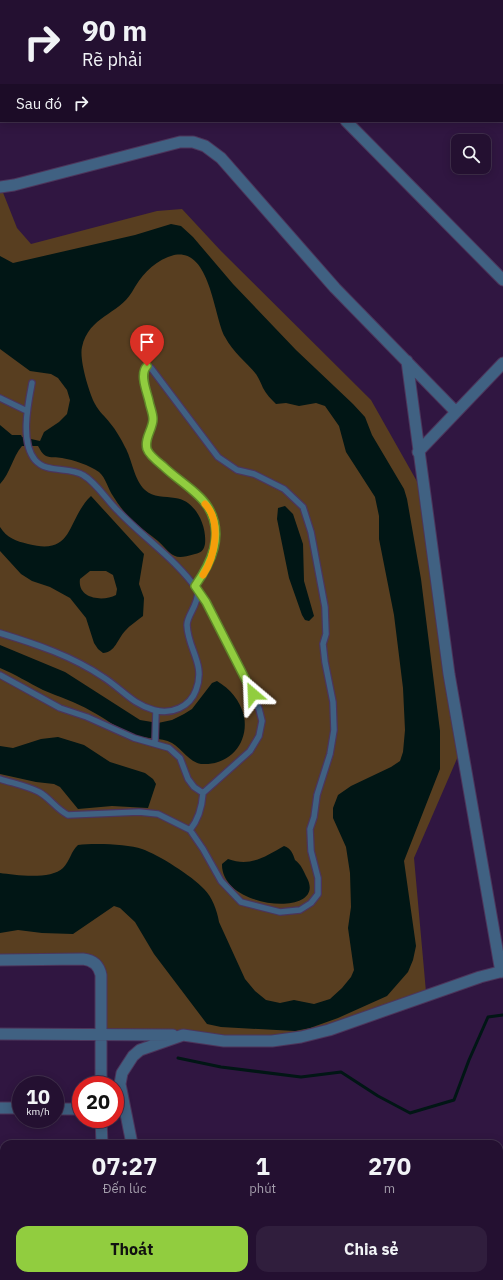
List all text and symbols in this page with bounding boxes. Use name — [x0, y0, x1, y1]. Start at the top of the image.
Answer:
text: 90 m — [82, 12, 147, 49]
icon: right — [16, 16, 68, 68]
text: Rẽ phải — [82, 48, 142, 71]
icon: right — [70, 92, 92, 114]
text: Sau đó — [16, 94, 62, 113]
map controls — [451, 134, 491, 174]
button: search — [451, 134, 491, 174]
pin — [130, 325, 164, 366]
icon: arrive — [136, 331, 158, 353]
position arrow — [232, 673, 274, 715]
speed limit sign: 20 — [72, 1076, 124, 1128]
text: 10 — [26, 1083, 50, 1110]
text: km/h — [26, 1105, 50, 1118]
text: 07:27 — [92, 1150, 157, 1182]
text: 1 — [255, 1150, 270, 1182]
text: 270 — [368, 1150, 411, 1182]
text: Đến lúc — [103, 1180, 147, 1197]
text: phút — [249, 1180, 276, 1197]
text: m — [384, 1180, 395, 1197]
button: Thoát — [16, 1226, 248, 1272]
button: Chia sẻ — [256, 1226, 487, 1272]

